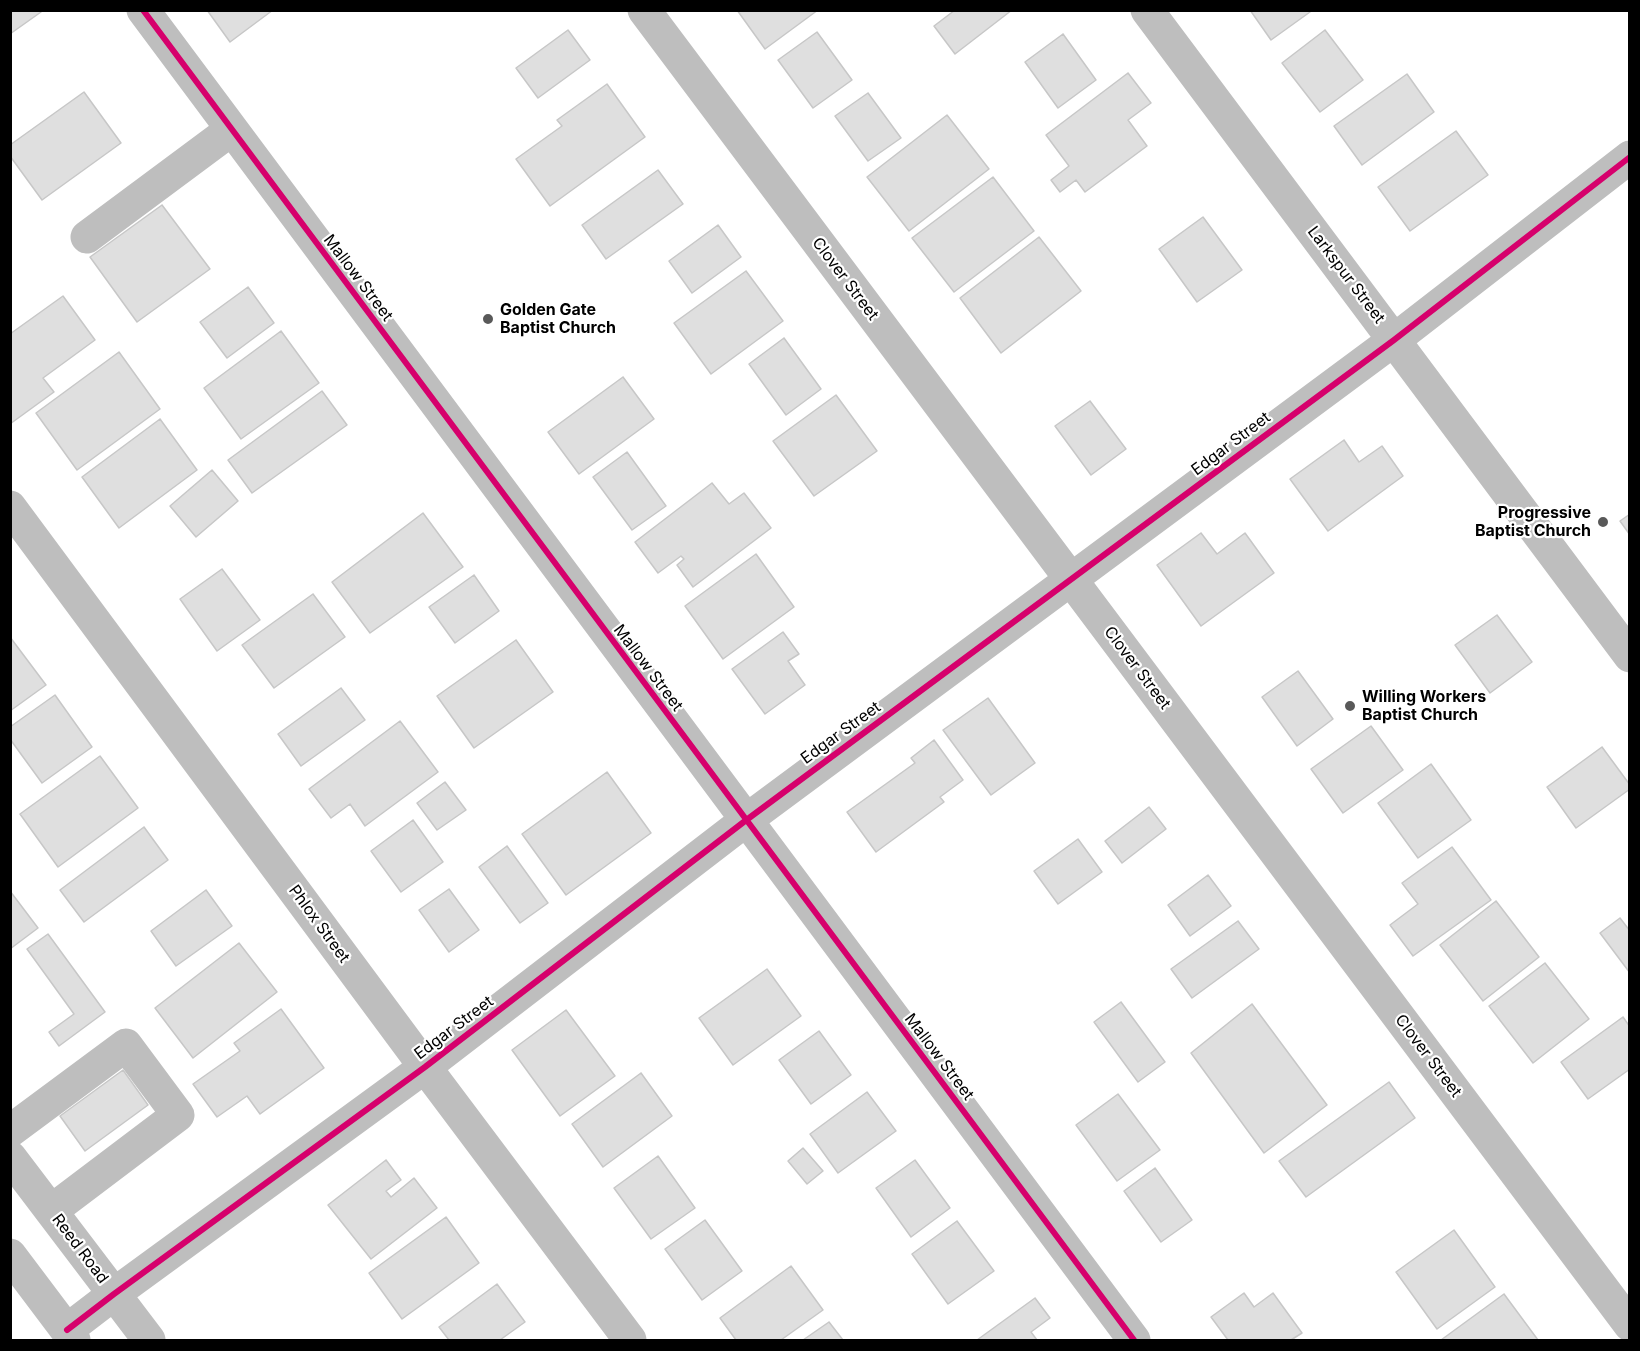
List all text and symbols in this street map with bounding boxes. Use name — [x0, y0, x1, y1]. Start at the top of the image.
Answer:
street label: Larkspur Street — [1303, 223, 1389, 327]
street label: Mallow Street — [319, 231, 397, 325]
street label: Clover Street — [808, 234, 882, 324]
place label: Golden Gate Baptist Church — [500, 300, 616, 338]
marker: Golden Gate Baptist Church — [481, 312, 495, 326]
street label: Edgar Street — [1188, 408, 1274, 480]
place label: Progressive Baptist Church — [1475, 503, 1591, 541]
marker: Progressive Baptist Church — [1596, 515, 1610, 529]
street label: Mallow Street — [609, 621, 687, 715]
street label: Clover Street — [1100, 623, 1174, 713]
place label: Willing Workers Baptist Church — [1362, 687, 1486, 725]
street label: Edgar Street — [797, 698, 885, 768]
marker: Willing Workers Baptist Church — [1343, 699, 1357, 713]
street label: Phlox Street — [284, 881, 354, 967]
street label: Edgar Street — [411, 992, 497, 1064]
street label: Mallow Street — [900, 1010, 978, 1104]
street label: Clover Street — [1391, 1011, 1465, 1101]
street label: Reed Road — [48, 1211, 112, 1287]

